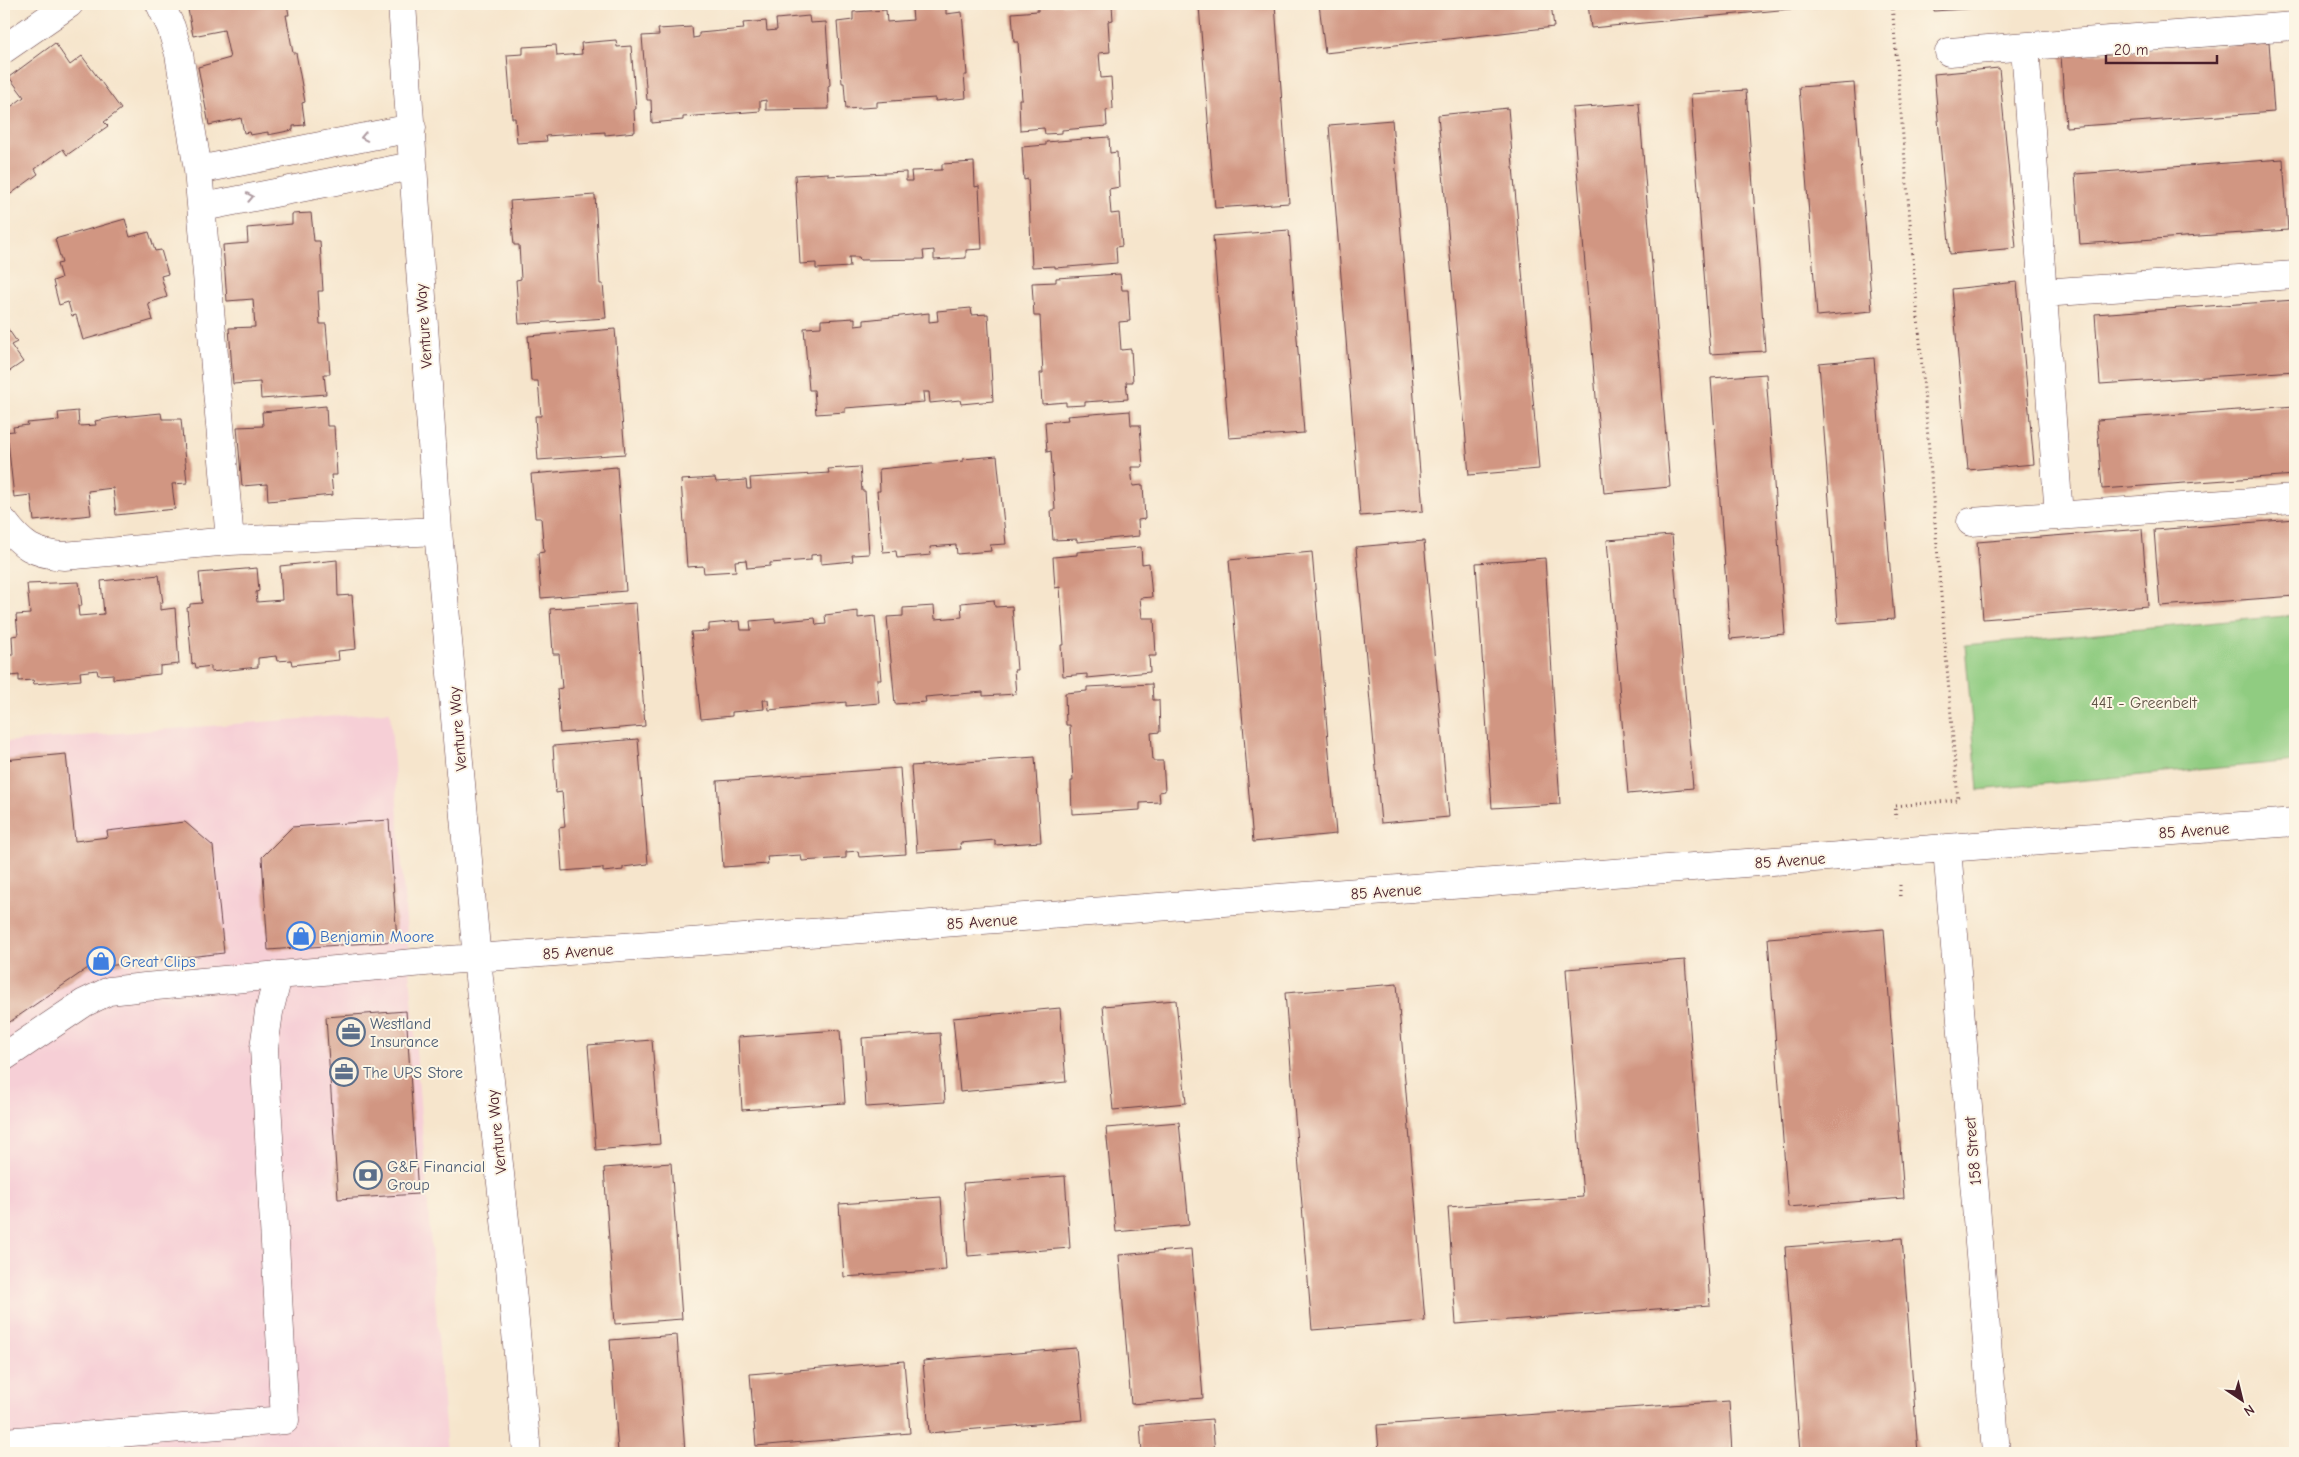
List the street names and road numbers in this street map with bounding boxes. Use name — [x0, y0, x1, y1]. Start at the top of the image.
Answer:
street label: Venture Way — [412, 282, 436, 369]
street label: Venture Way — [445, 685, 471, 772]
street label: 85 Avenue — [2158, 820, 2230, 842]
street label: 85 Avenue — [1754, 850, 1826, 872]
street label: 85 Avenue — [1350, 881, 1422, 903]
street label: 85 Avenue — [946, 911, 1018, 933]
street label: 85 Avenue — [542, 941, 614, 963]
street label: Venture Way — [484, 1088, 510, 1175]
street label: 158 Street — [1961, 1116, 1985, 1186]

